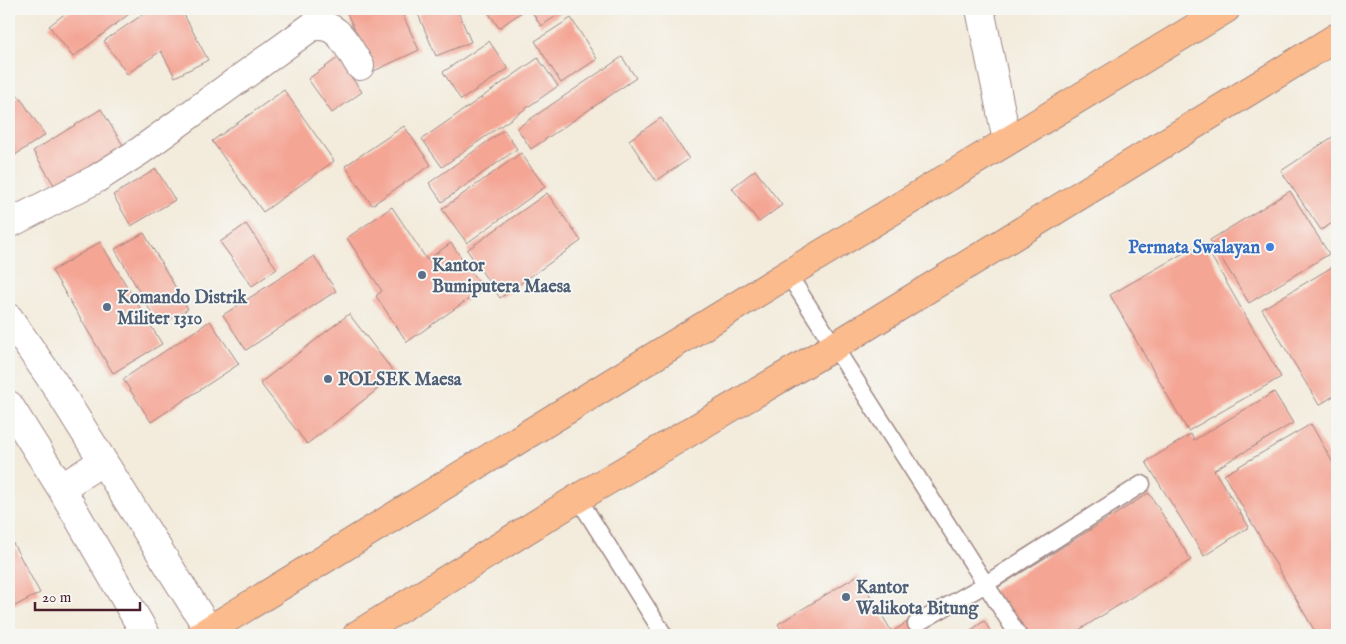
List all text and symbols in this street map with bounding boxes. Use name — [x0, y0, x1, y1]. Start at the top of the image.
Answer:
place label: Permata Swalayan — [1128, 237, 1260, 260]
marker: Permata Swalayan — [1264, 241, 1276, 253]
place label: Kantor Bumiputera Maesa — [432, 255, 572, 299]
marker: Kantor Bumiputera Maesa — [416, 269, 428, 281]
place label: Komando Distrik Militer 1310 — [117, 287, 248, 331]
marker: Komando Distrik Militer 1310 — [101, 301, 113, 313]
place label: POLSEK Maesa — [338, 369, 463, 392]
marker: POLSEK Maesa — [322, 373, 334, 385]
place label: Kantor Walikota Bitung — [855, 577, 979, 621]
scale bar — [35, 579, 140, 611]
text: 20 m — [42, 588, 72, 607]
marker: Kantor Walikota Bitung — [840, 591, 852, 603]

